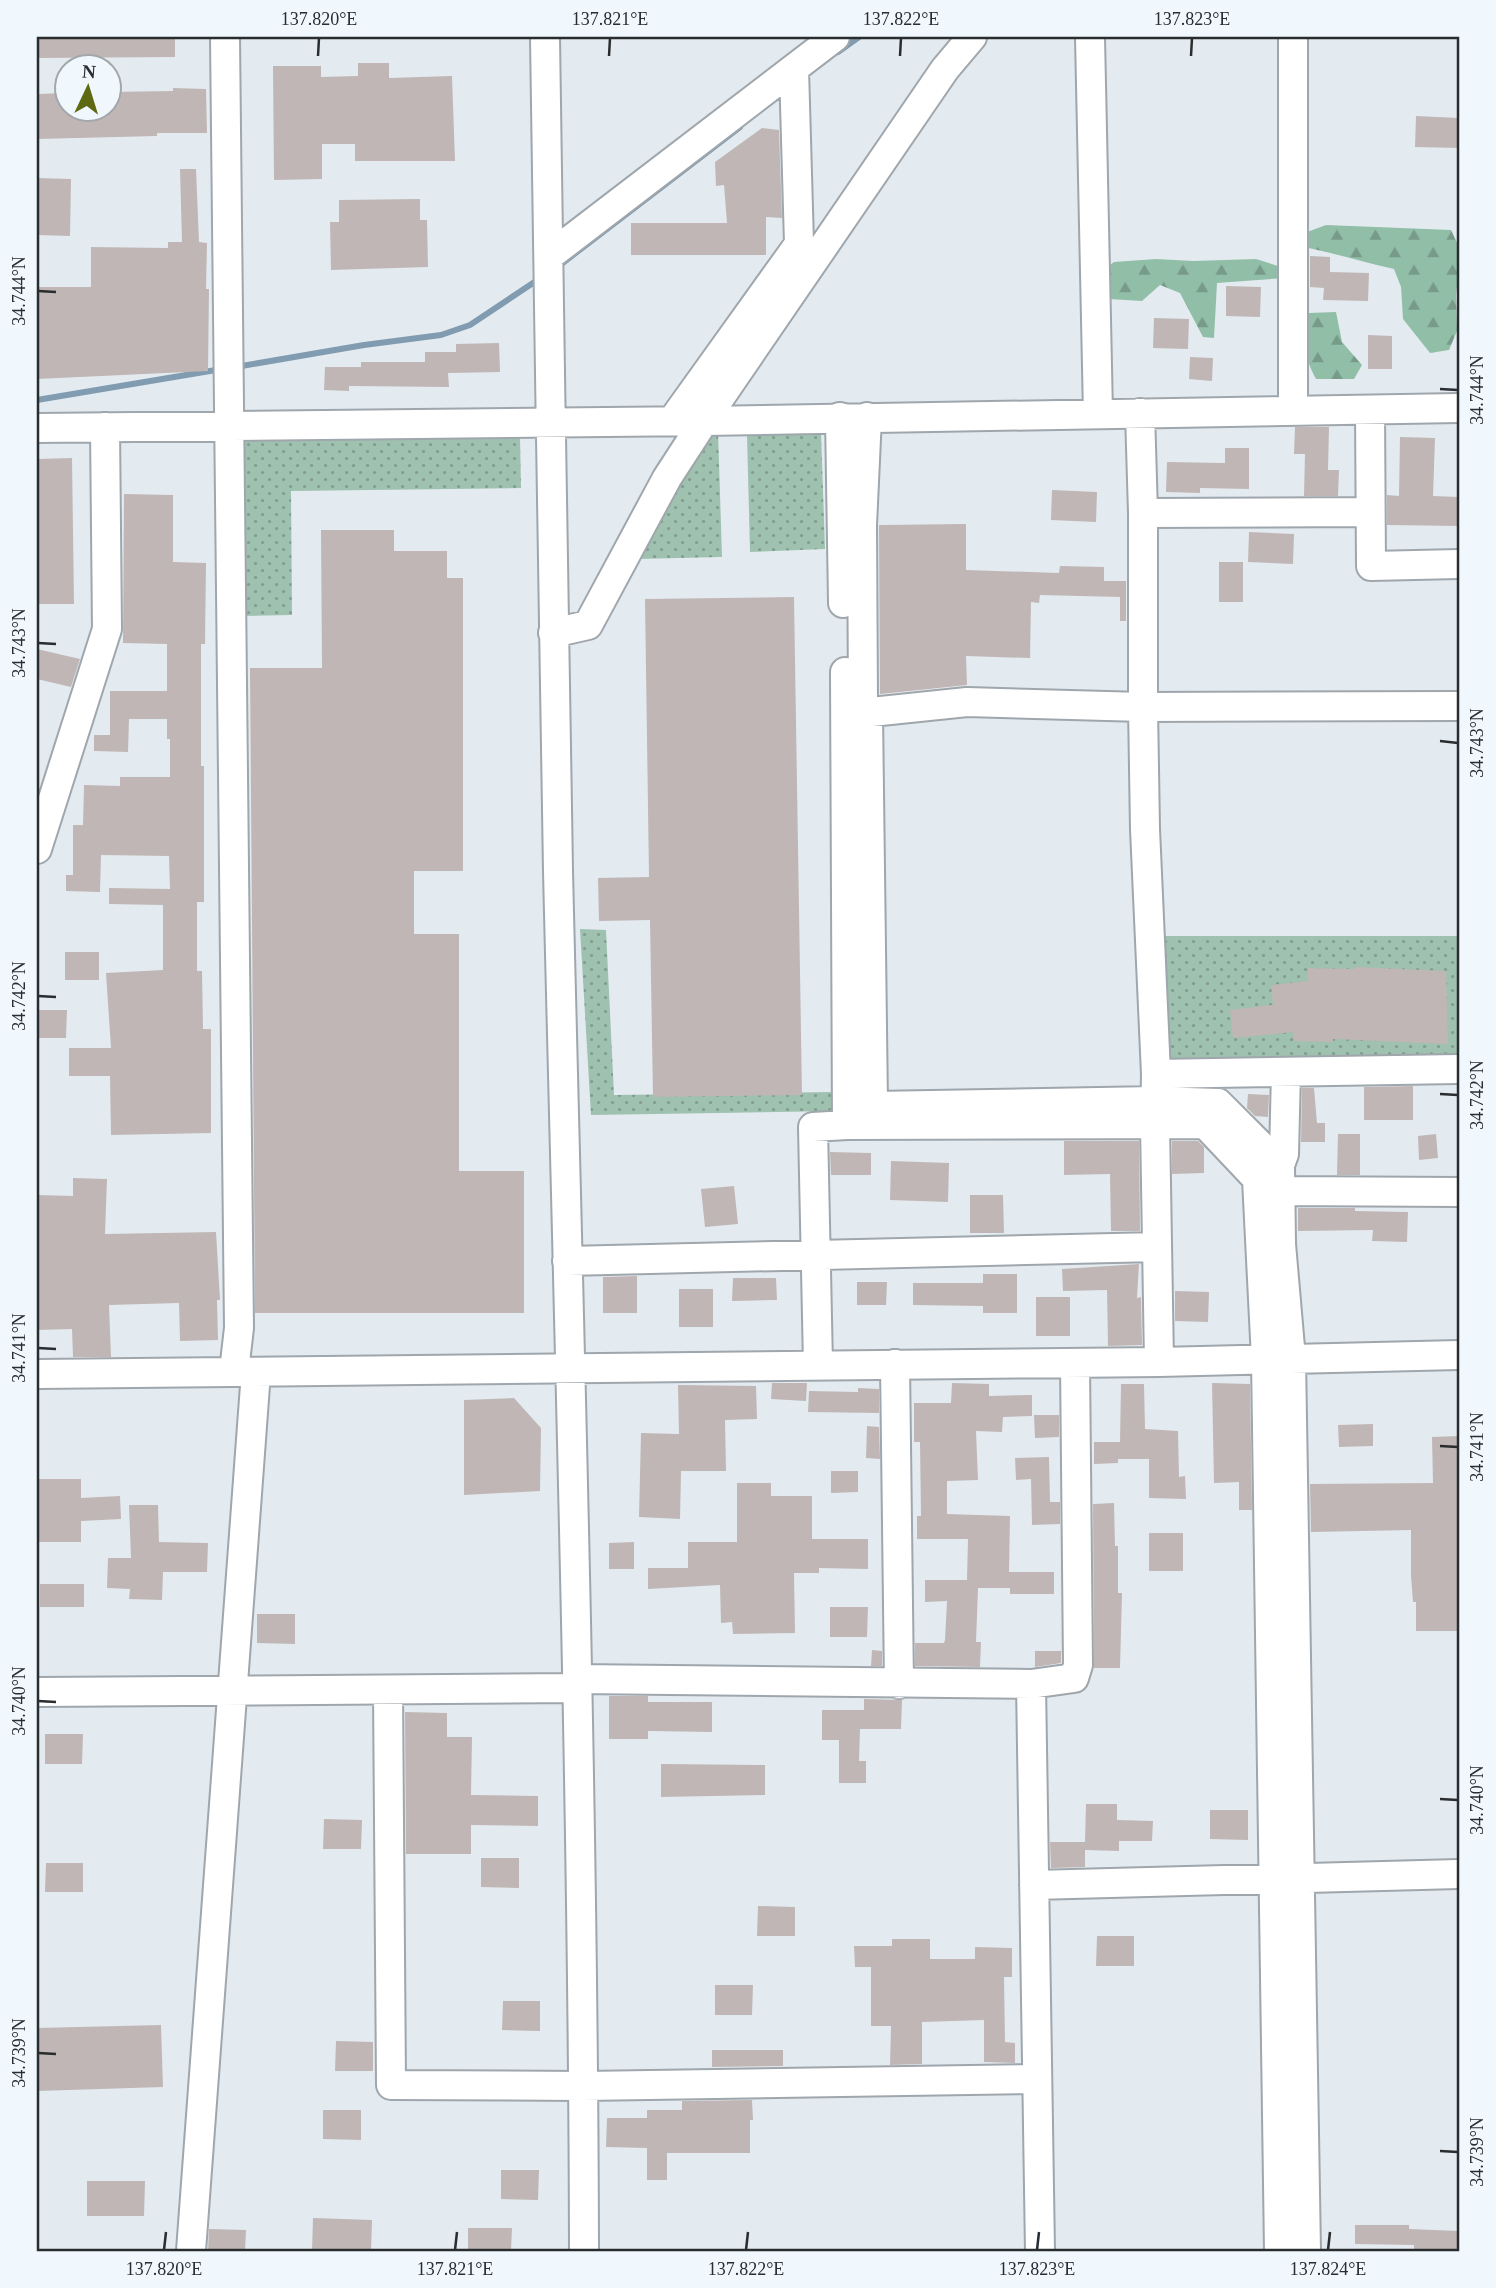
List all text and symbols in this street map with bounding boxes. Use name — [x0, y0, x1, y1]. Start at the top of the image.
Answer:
text: 137.820°E — [281, 9, 357, 29]
text: 137.821°E — [572, 9, 648, 29]
text: 137.822°E — [863, 9, 939, 29]
text: 137.823°E — [1154, 9, 1230, 29]
north arrow — [52, 52, 122, 122]
text: N — [82, 61, 97, 83]
text: 34.744°N — [9, 256, 29, 326]
text: 34.744°N — [1467, 355, 1487, 425]
text: 34.743°N — [9, 608, 29, 678]
text: 34.743°N — [1467, 708, 1487, 778]
text: 34.742°N — [9, 961, 29, 1031]
text: 34.742°N — [1467, 1060, 1487, 1130]
text: 34.741°N — [9, 1313, 29, 1383]
text: 34.741°N — [1467, 1412, 1487, 1482]
text: 34.740°N — [9, 1666, 29, 1736]
text: 34.740°N — [1467, 1765, 1487, 1835]
text: 34.739°N — [9, 2018, 29, 2088]
text: 34.739°N — [1467, 2117, 1487, 2187]
text: 137.820°E — [126, 2259, 202, 2279]
text: 137.821°E — [417, 2259, 493, 2279]
text: 137.822°E — [708, 2259, 784, 2279]
text: 137.823°E — [999, 2259, 1075, 2279]
text: 137.824°E — [1290, 2259, 1366, 2279]

